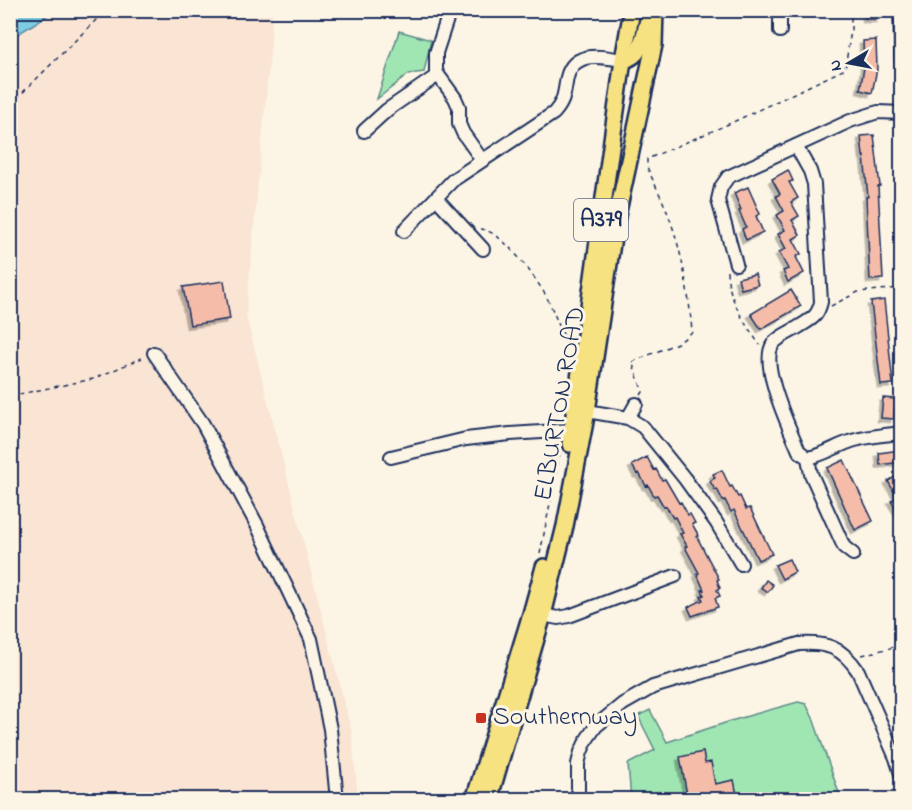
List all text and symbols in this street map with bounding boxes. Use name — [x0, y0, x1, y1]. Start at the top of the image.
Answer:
north arrow — [819, 33, 879, 93]
text: N — [823, 58, 849, 73]
road number: A379 — [574, 199, 628, 241]
street label: ELBURTON ROAD — [525, 304, 597, 504]
place label: Southernway — [493, 699, 637, 737]
marker: Southernway — [474, 711, 488, 725]

